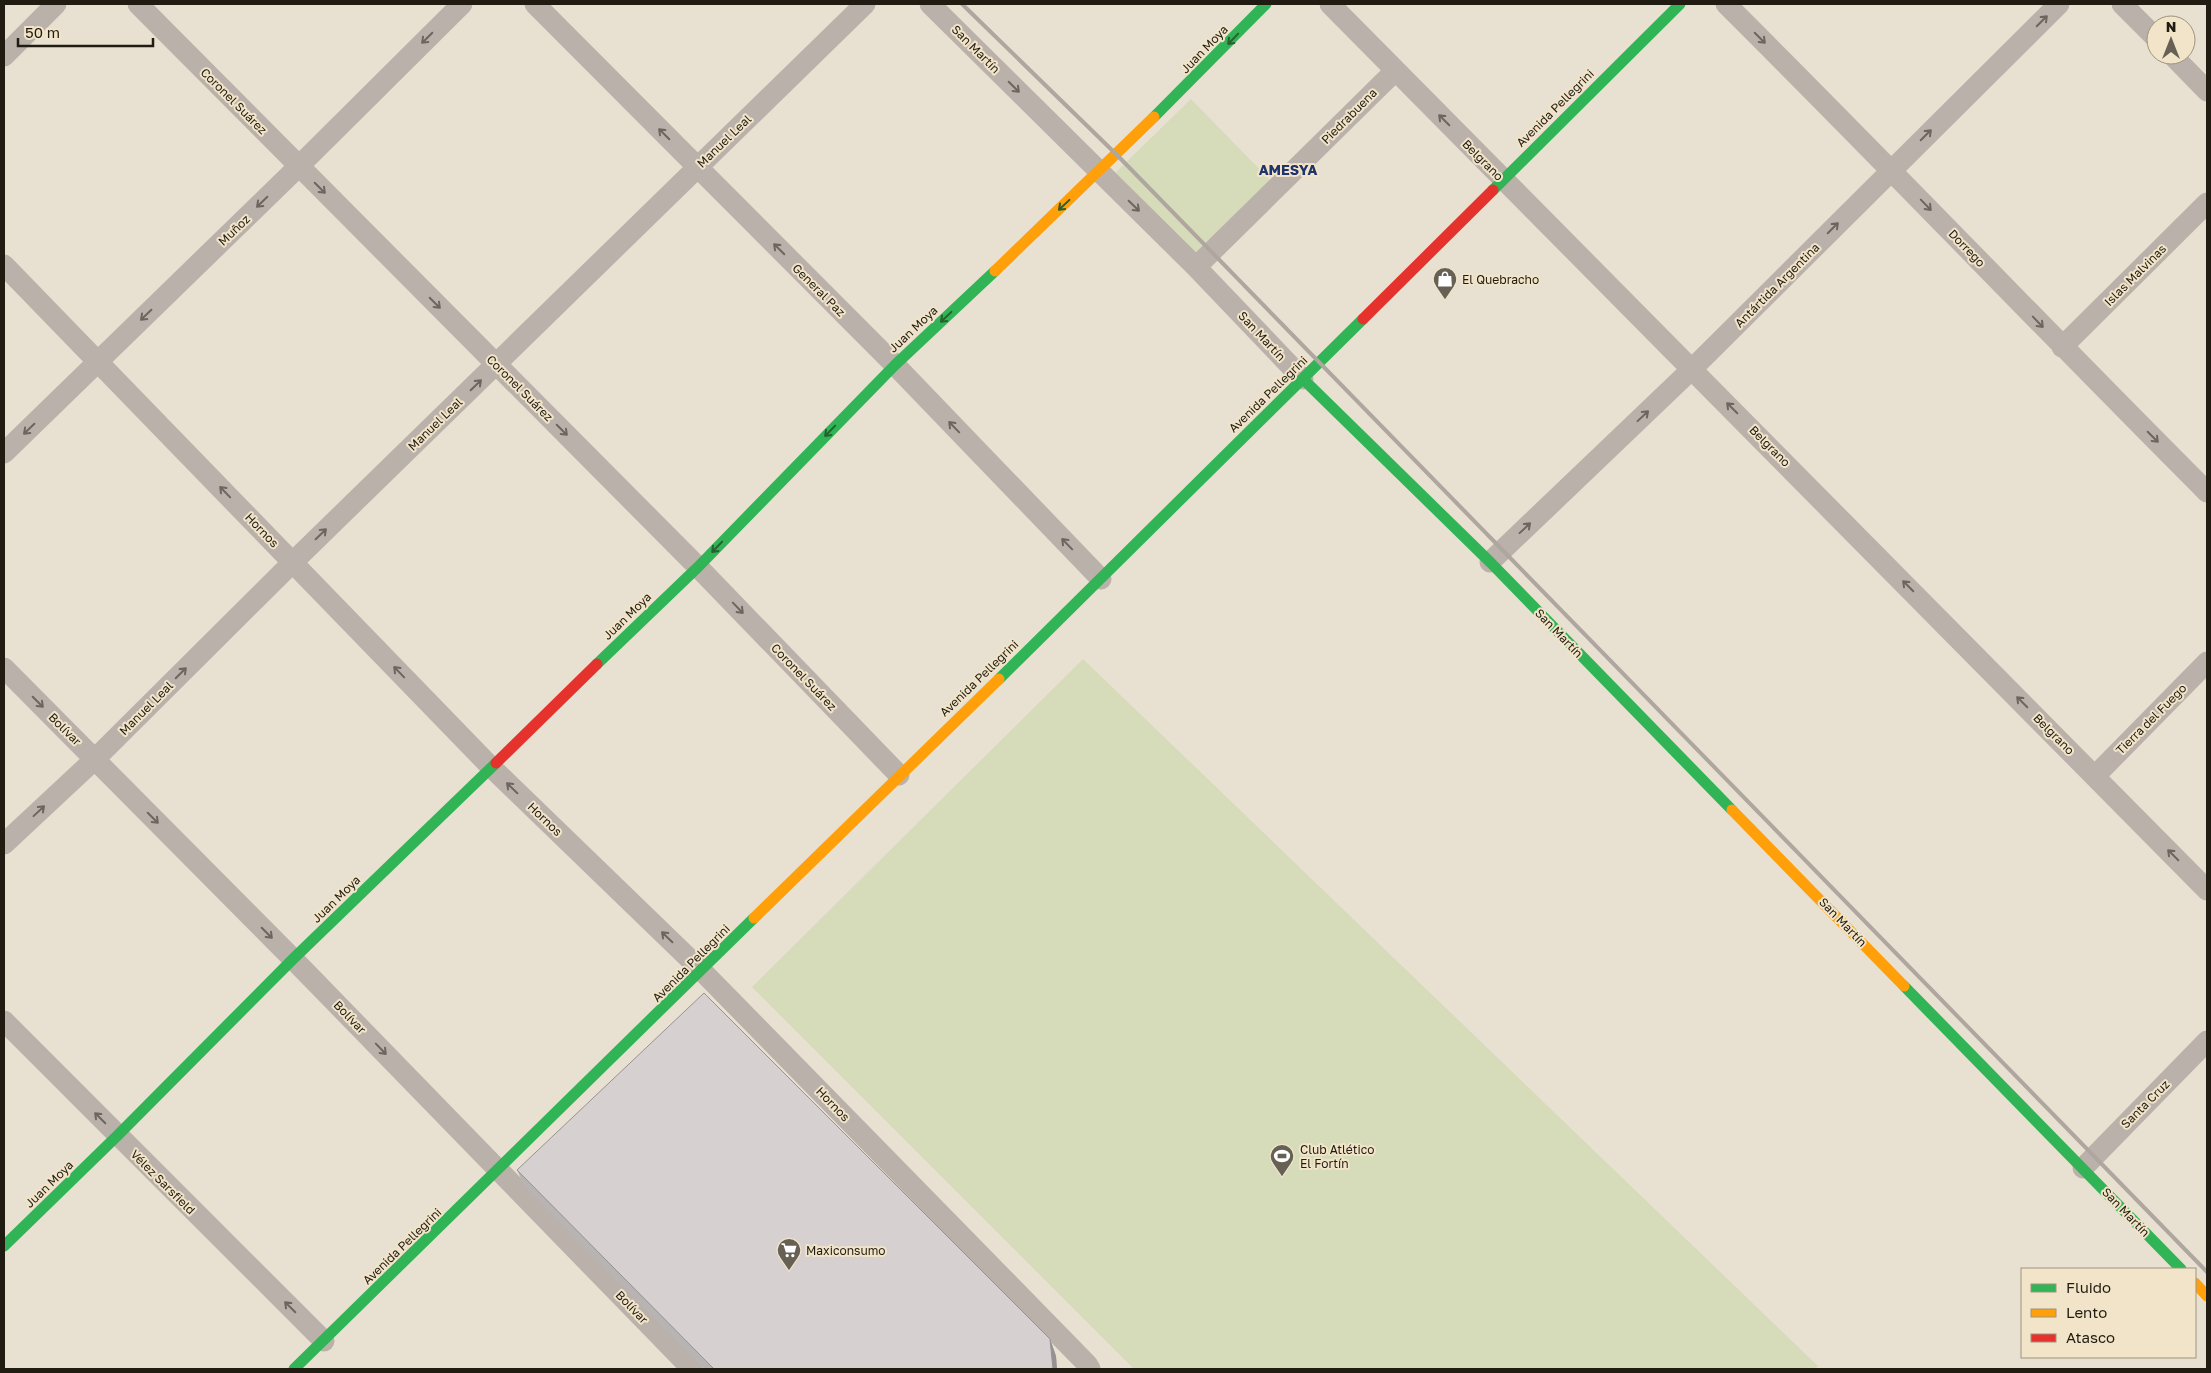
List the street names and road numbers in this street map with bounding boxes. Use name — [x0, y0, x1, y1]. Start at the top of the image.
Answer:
street label: San Martín — [949, 22, 1003, 76]
street label: Juan Moya — [1177, 22, 1231, 76]
street label: Coronel Suárez — [198, 65, 270, 137]
street label: Avenida Pellegrini — [1513, 66, 1597, 150]
street label: Piedrabuena — [1318, 85, 1380, 147]
street label: Manuel Leal — [694, 111, 754, 171]
street label: Belgrano — [1459, 136, 1507, 184]
street label: Muñoz — [215, 211, 253, 249]
street label: Dorrego — [1945, 226, 1989, 270]
street label: Antártida Argentina — [1732, 240, 1822, 330]
street label: Islas Malvinas — [2101, 241, 2169, 309]
street label: General Paz — [789, 260, 849, 320]
street label: Juan Moya — [885, 303, 941, 355]
street label: San Martín — [1235, 308, 1289, 364]
street label: Coronel Suárez — [484, 352, 556, 424]
street label: Avenida Pellegrini — [1226, 353, 1310, 435]
street label: Manuel Leal — [405, 394, 465, 454]
street label: Belgrano — [1746, 422, 1794, 470]
street label: Hornos — [242, 510, 282, 550]
street label: Juan Moya — [600, 589, 654, 643]
street label: San Martín — [1532, 605, 1586, 661]
street label: Avenida Pellegrini — [937, 637, 1021, 719]
street label: Coronel Suárez — [768, 640, 840, 714]
street label: Manuel Leal — [116, 678, 176, 738]
street label: Tierra del Fuego — [2113, 681, 2189, 757]
street label: Bolívar — [46, 710, 85, 749]
street label: Belgrano — [2030, 710, 2078, 758]
street label: Hornos — [525, 799, 565, 839]
street label: Juan Moya — [309, 872, 363, 926]
street label: San Martín — [1816, 894, 1870, 950]
street label: Avenida Pellegrini — [649, 921, 733, 1005]
street label: Bolívar — [331, 997, 370, 1037]
street label: Santa Cruz — [2118, 1077, 2172, 1131]
street label: Hornos — [813, 1084, 853, 1124]
street label: Vélez Sarsfield — [128, 1147, 198, 1217]
street label: Juan Moya — [22, 1157, 76, 1211]
street label: San Martín — [2099, 1184, 2153, 1240]
street label: Avenida Pellegrini — [360, 1205, 444, 1287]
street label: Bolívar — [613, 1287, 652, 1327]

